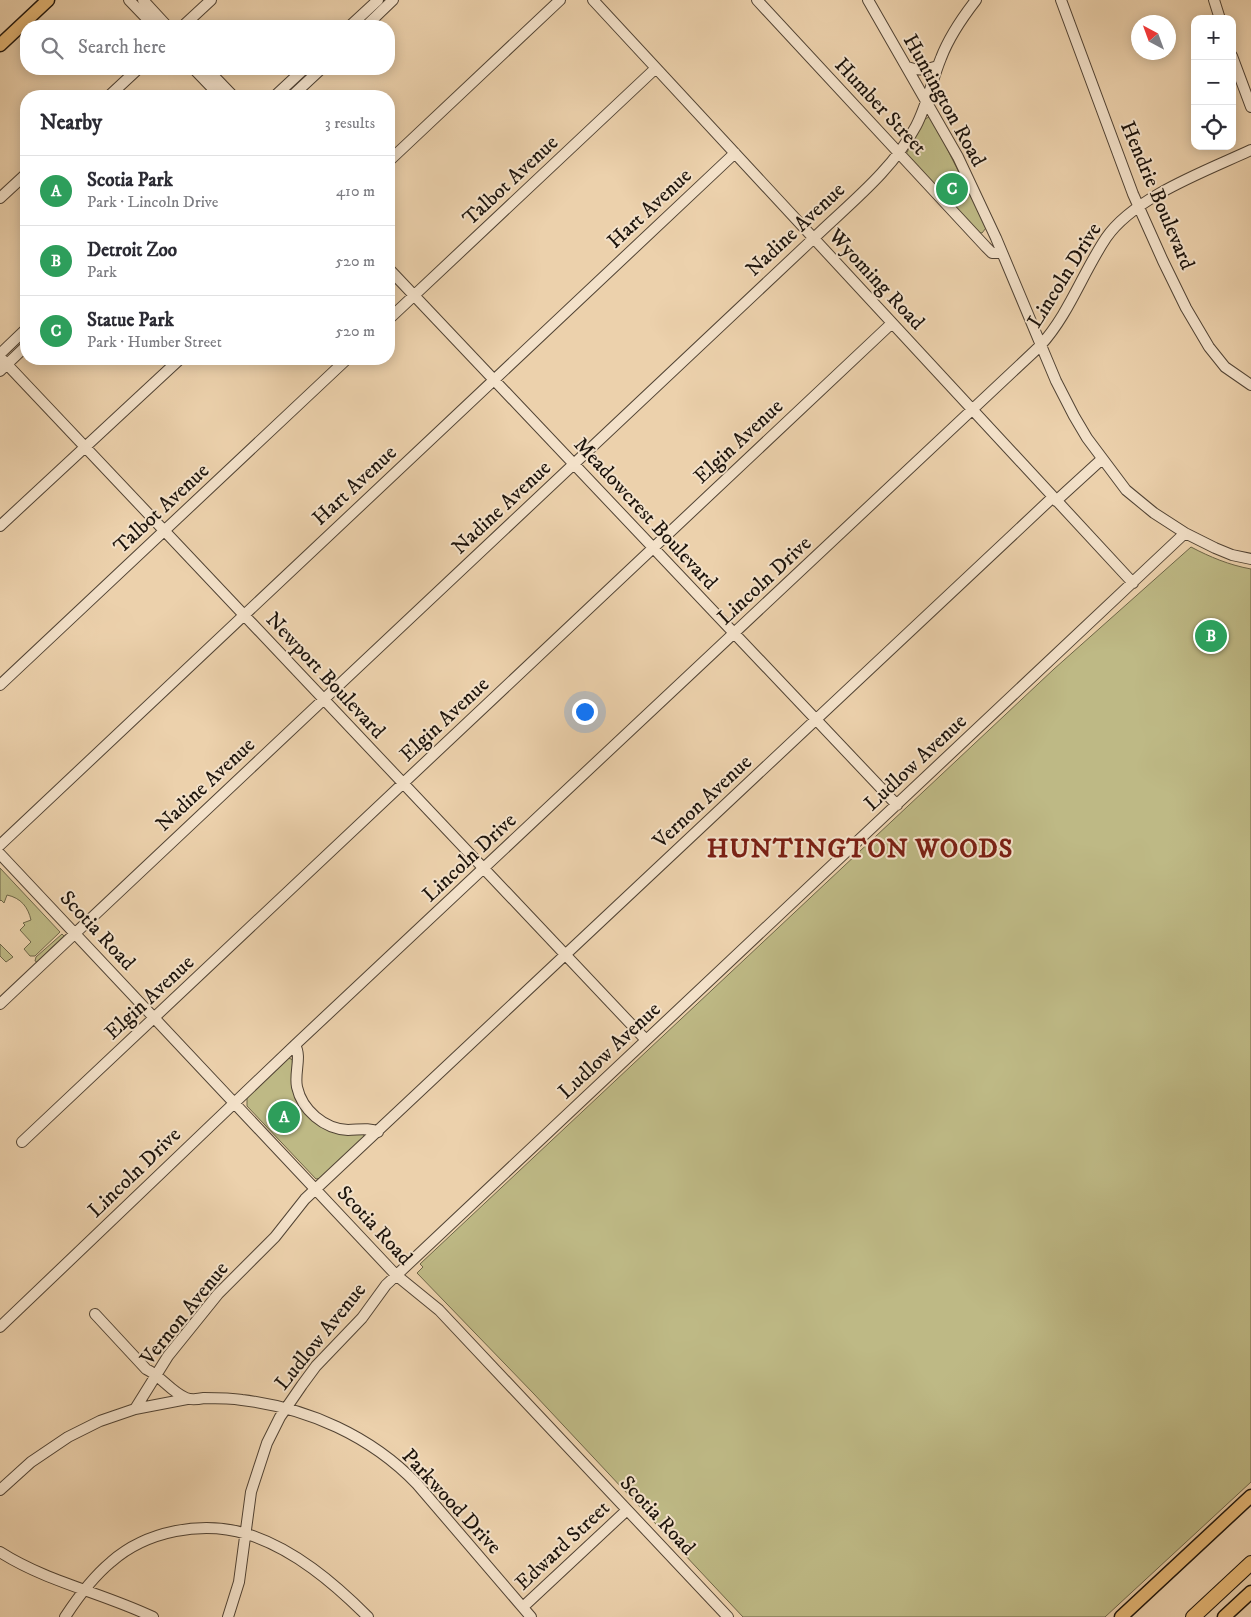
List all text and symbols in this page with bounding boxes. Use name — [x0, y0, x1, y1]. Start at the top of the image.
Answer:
north arrow — [1131, 15, 1176, 60]
map controls — [1191, 15, 1236, 150]
button: + — [1191, 15, 1236, 60]
search box — [20, 20, 395, 75]
street label: Huntington Road — [897, 30, 992, 172]
icon: search — [38, 34, 66, 62]
text: Search here — [78, 36, 166, 59]
street label: Humber Street — [829, 53, 932, 161]
button: − — [1191, 60, 1236, 105]
button: locate — [1191, 105, 1236, 150]
text: Nearby — [40, 110, 102, 136]
text: 3 results — [325, 113, 375, 133]
street label: Hendrie Boulevard — [1114, 117, 1200, 274]
street label: Talbot Avenue — [458, 130, 564, 232]
street label: Hart Avenue — [602, 163, 698, 254]
text: Scotia Park — [87, 169, 173, 192]
pin: C — [936, 170, 968, 208]
street label: Nadine Avenue — [741, 177, 851, 282]
text: A — [51, 181, 61, 201]
text: 410 m — [336, 181, 375, 201]
text: Park · Lincoln Drive — [87, 192, 218, 212]
street label: Lincoln Drive — [1022, 218, 1108, 333]
street label: Wyoming Road — [822, 223, 930, 336]
text: Detroit Zoo — [87, 239, 177, 262]
text: B — [51, 251, 61, 271]
text: 520 m — [335, 251, 375, 271]
text: Park — [87, 262, 117, 282]
text: Statue Park — [87, 309, 174, 332]
text: C — [51, 321, 61, 341]
text: 520 m — [335, 321, 375, 341]
text: Park · Humber Street — [87, 332, 222, 352]
street label: Elgin Avenue — [689, 394, 789, 490]
street label: Meadowcrest Boulevard — [568, 432, 723, 596]
street label: Hart Avenue — [307, 440, 403, 531]
street label: Nadine Avenue — [447, 455, 557, 560]
street label: Talbot Avenue — [109, 458, 215, 560]
street label: Lincoln Drive — [712, 530, 817, 631]
street label: Newport Boulevard — [260, 607, 391, 745]
pin: B — [1195, 617, 1227, 655]
street label: Elgin Avenue — [395, 672, 495, 768]
your location — [572, 699, 598, 725]
street label: Ludlow Avenue — [859, 708, 973, 817]
street label: Nadine Avenue — [151, 732, 261, 837]
street label: Vernon Avenue — [647, 749, 758, 855]
street label: Lincoln Drive — [417, 807, 522, 908]
district label: HUNTINGTON WOODS — [707, 833, 1013, 866]
street label: Scotia Road — [54, 885, 141, 976]
street label: Elgin Avenue — [100, 950, 200, 1046]
street label: Ludlow Avenue — [553, 996, 667, 1105]
pin: A — [268, 1098, 300, 1136]
street label: Lincoln Drive — [83, 1122, 187, 1223]
street label: Scotia Road — [331, 1180, 418, 1271]
street label: Vernon Avenue — [134, 1256, 235, 1371]
street label: Ludlow Avenue — [270, 1277, 372, 1396]
street label: Parkwood Drive — [396, 1444, 507, 1560]
street label: Scotia Road — [614, 1470, 701, 1561]
street label: Edward Street — [510, 1495, 616, 1596]

